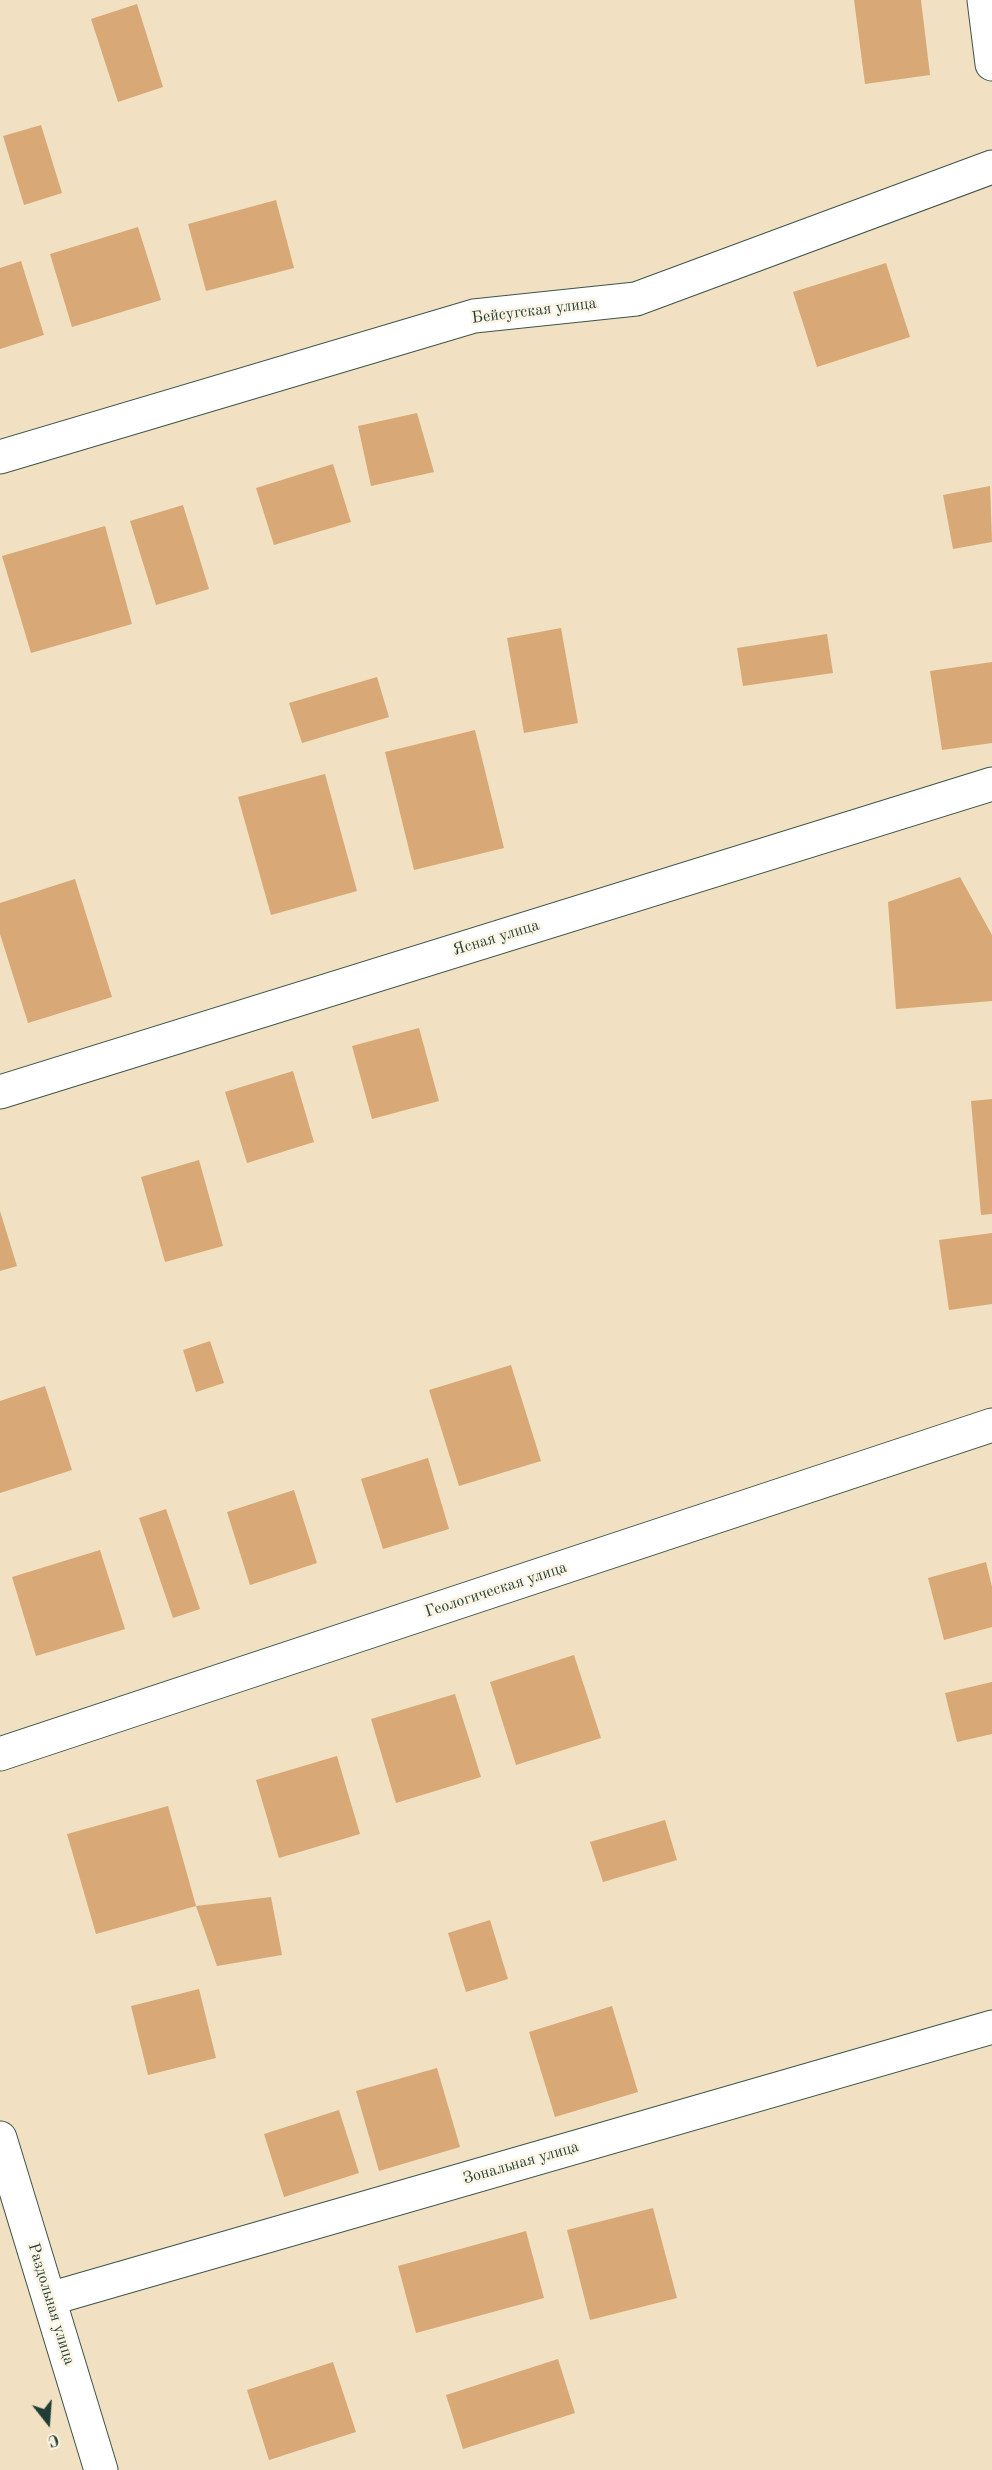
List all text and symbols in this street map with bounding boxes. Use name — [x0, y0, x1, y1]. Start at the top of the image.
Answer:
street label: Бейсугская улица — [471, 294, 597, 328]
street label: Ясная улица — [450, 916, 542, 960]
street label: Геологическая улица — [423, 1558, 569, 1622]
street label: Зональная улица — [461, 2137, 581, 2189]
street label: Раздольная улица — [23, 2241, 79, 2367]
north arrow — [18, 2392, 78, 2452]
text: С — [46, 2430, 61, 2448]

